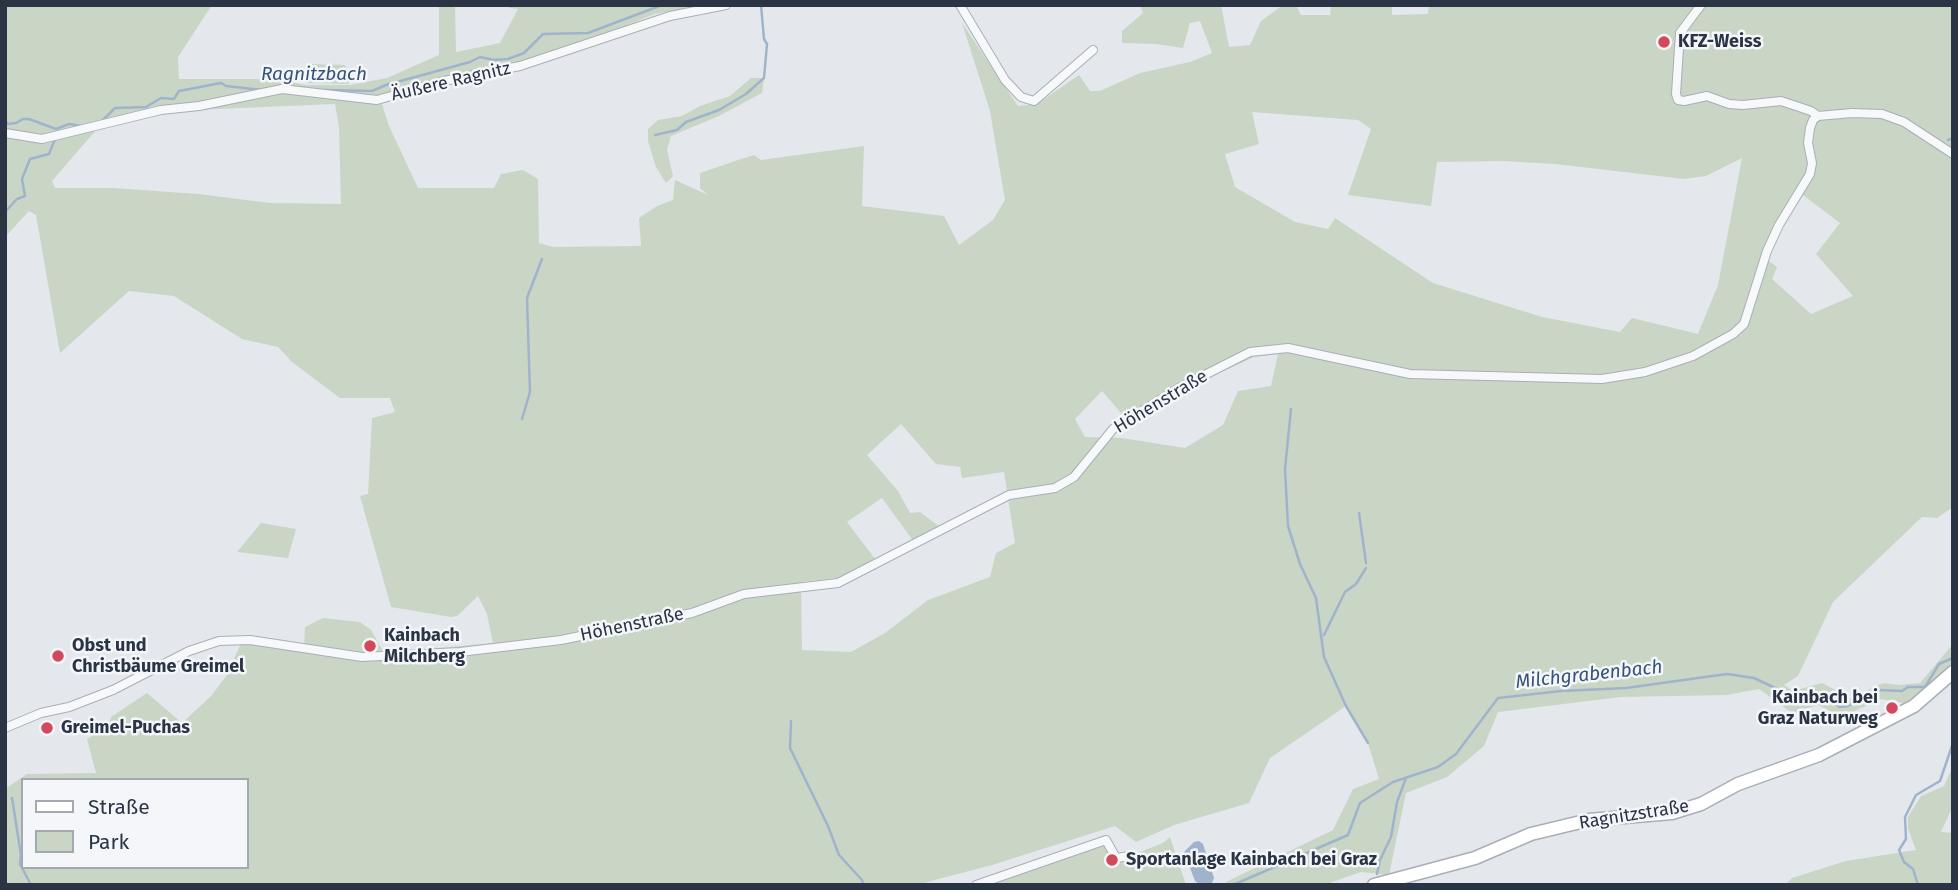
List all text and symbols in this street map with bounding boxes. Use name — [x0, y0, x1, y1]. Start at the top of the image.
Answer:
place label: KFZ-Weiss — [1678, 31, 1761, 53]
marker: KFZ-Weiss — [1656, 34, 1672, 50]
street label: Äußere Ragnitz — [389, 58, 513, 106]
water label: Ragnitzbach — [261, 64, 367, 86]
street label: Höhenstraße — [1110, 366, 1212, 438]
street label: Höhenstraße — [578, 604, 686, 646]
place label: Kainbach Milchberg — [384, 625, 465, 668]
place label: Obst und Christbäume Greimel — [72, 635, 244, 678]
marker: Kainbach Milchberg — [362, 638, 378, 654]
marker: Obst und Christbäume Greimel — [50, 648, 66, 664]
water label: Milchgrabenbach — [1514, 656, 1664, 694]
place label: Kainbach bei Graz Naturweg — [1758, 687, 1878, 730]
marker: Kainbach bei Graz Naturweg — [1884, 700, 1900, 716]
place label: Greimel-Puchas — [61, 717, 190, 739]
marker: Greimel-Puchas — [39, 720, 55, 736]
legend — [21, 778, 248, 869]
text: Straße — [88, 794, 150, 820]
street label: Ragnitzstraße — [1577, 796, 1691, 834]
text: Park — [88, 829, 129, 855]
place label: Sportanlage Kainbach bei Graz — [1126, 849, 1377, 871]
marker: Sportanlage Kainbach bei Graz — [1104, 852, 1120, 868]

